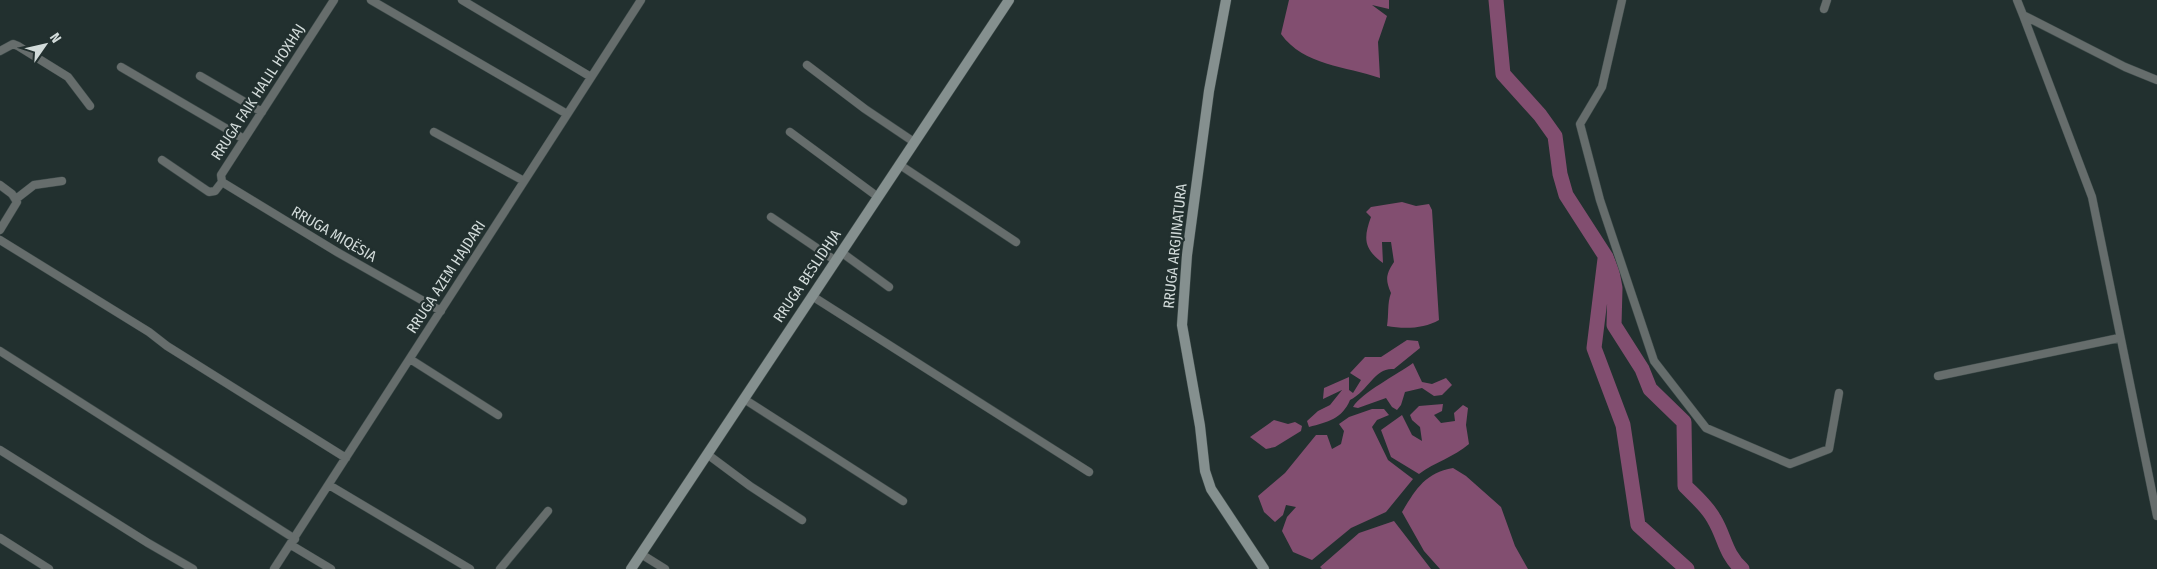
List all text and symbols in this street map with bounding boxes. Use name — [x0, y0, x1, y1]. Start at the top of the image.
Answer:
north arrow — [20, 20, 70, 70]
street label: RRUGA FAIK HALIL HOXHAJ — [207, 21, 309, 163]
text: N — [46, 30, 65, 46]
street label: RRUGA ARGJINATURA — [1159, 182, 1191, 309]
street label: RRUGA MIQËSIA — [288, 202, 380, 266]
street label: RRUGA AZEM HAJDARI — [403, 217, 489, 337]
street label: RRUGA BESLIDHJA — [769, 226, 845, 326]

